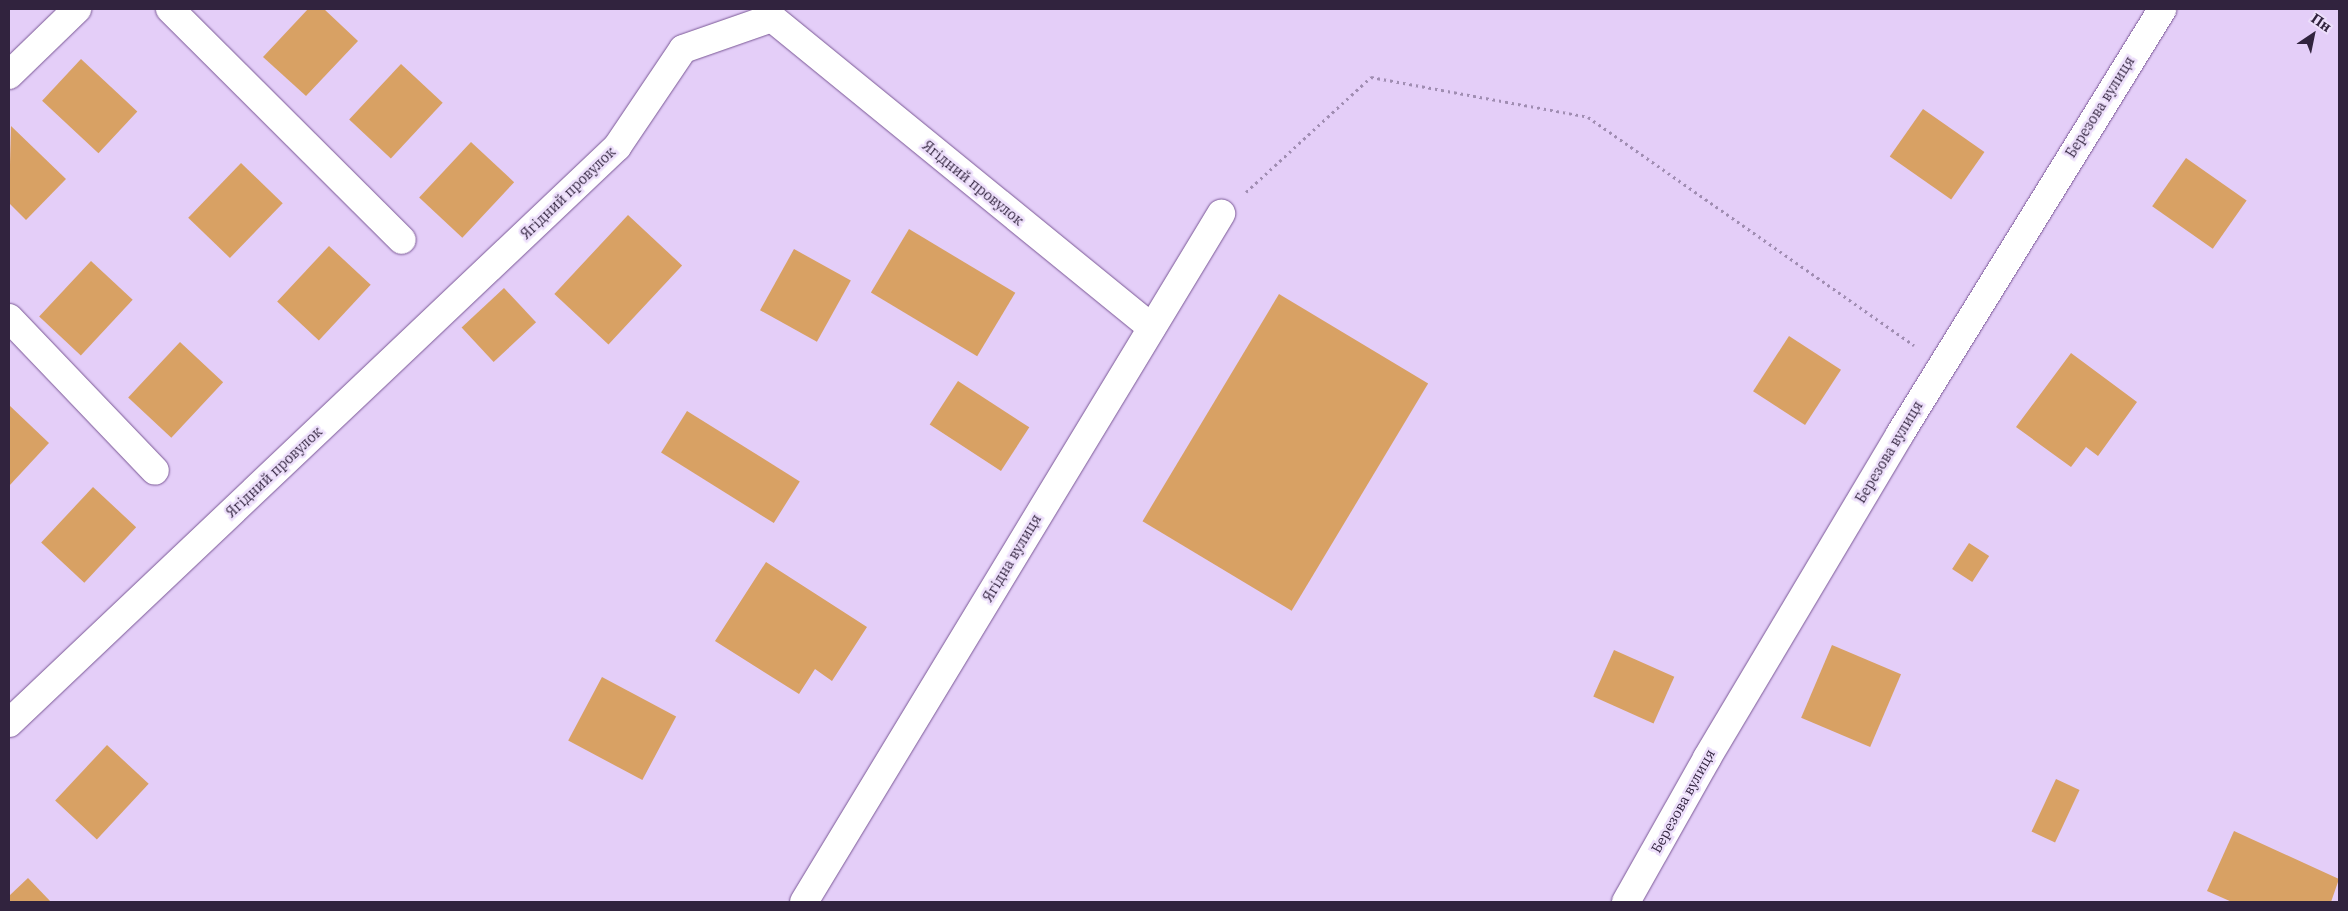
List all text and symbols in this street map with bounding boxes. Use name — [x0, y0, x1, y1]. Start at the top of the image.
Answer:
text: Пн — [2308, 9, 2335, 36]
north arrow — [2288, 10, 2338, 60]
street label: Березова вулиця — [2062, 53, 2138, 161]
street label: Ягідний провулок — [919, 137, 1027, 229]
street label: Ягідний провулок — [517, 144, 619, 242]
street label: Березова вулиця — [1852, 398, 1926, 506]
street label: Ягідний провулок — [223, 423, 325, 521]
street label: Ягідна вулиця — [979, 511, 1045, 605]
street label: Березова вулиця — [1648, 746, 1718, 856]

